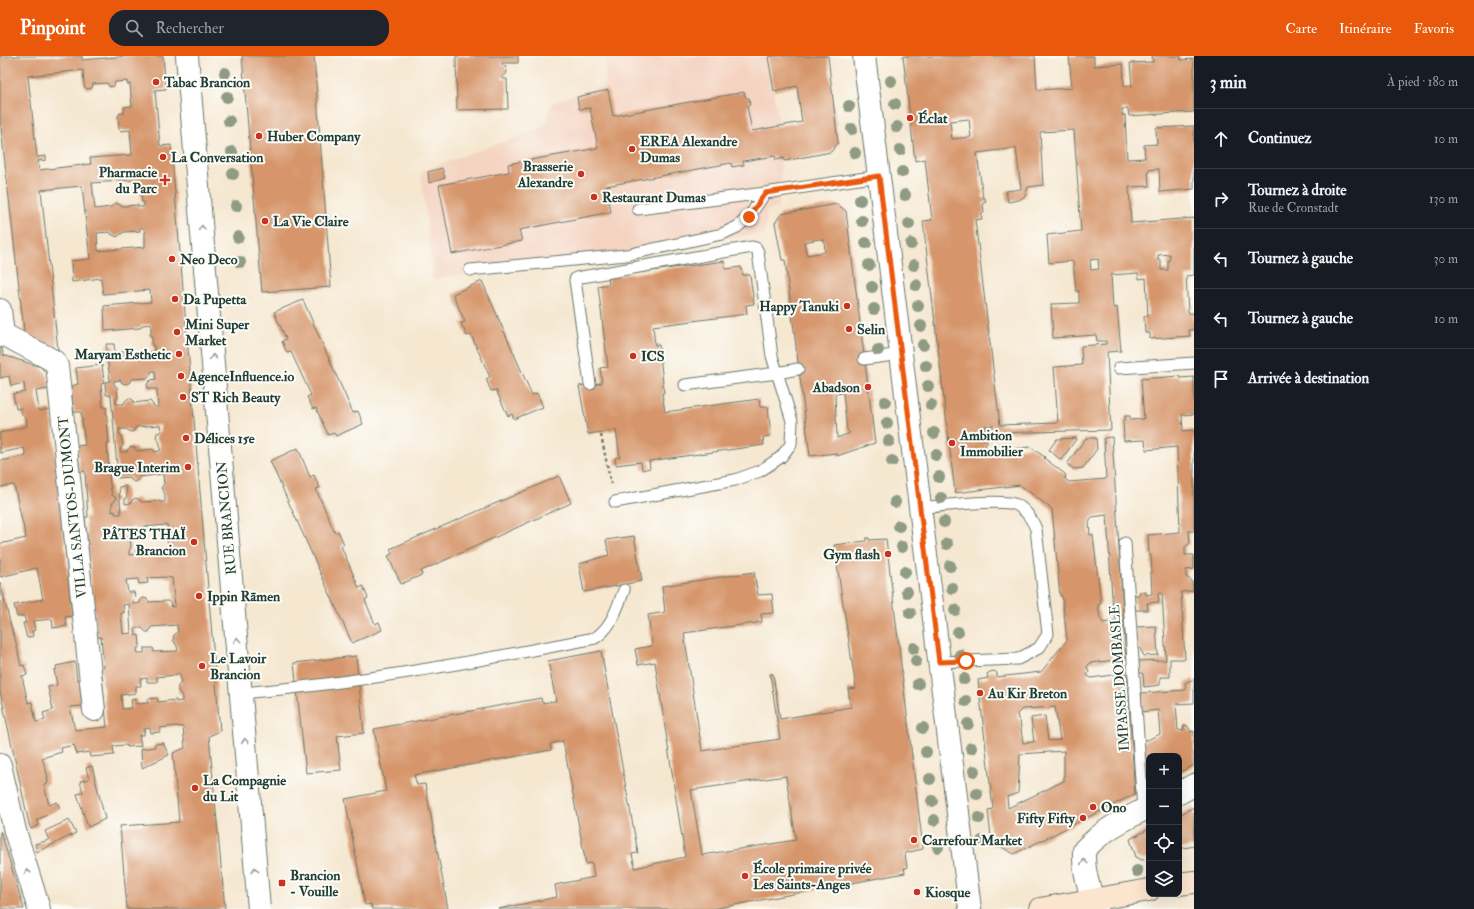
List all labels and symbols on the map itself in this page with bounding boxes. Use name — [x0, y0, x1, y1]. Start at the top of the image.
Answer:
place label: Tabac Brancion — [163, 74, 251, 91]
marker: Tabac Brancion — [151, 77, 161, 87]
place label: Éclat — [918, 109, 948, 127]
marker: Éclat — [905, 113, 915, 123]
place label: Huber Company — [267, 128, 361, 146]
marker: Huber Company — [254, 131, 264, 141]
place label: EREA Alexandre Dumas — [640, 133, 738, 166]
marker: EREA Alexandre Dumas — [627, 144, 637, 154]
place label: La Conversation — [171, 149, 264, 166]
marker: La Conversation — [158, 152, 168, 162]
place label: Brasserie Alexandre — [517, 158, 573, 191]
place label: Pharmacie du Parc — [99, 164, 157, 197]
marker: Brasserie Alexandre — [576, 169, 586, 179]
marker: Pharmacie du Parc — [160, 175, 170, 185]
place label: Restaurant Dumas — [602, 189, 706, 206]
marker: Restaurant Dumas — [589, 192, 599, 202]
route end — [740, 208, 758, 226]
place label: La Vie Claire — [273, 213, 349, 230]
marker: La Vie Claire — [260, 216, 270, 226]
one-way arrow — [197, 225, 206, 231]
place label: Neo Deco — [179, 251, 238, 268]
marker: Neo Deco — [167, 254, 177, 264]
place label: Da Pupetta — [183, 291, 248, 309]
marker: Da Pupetta — [170, 294, 180, 304]
place label: Happy Tanuki — [759, 298, 839, 316]
marker: Happy Tanuki — [842, 301, 852, 311]
place label: Mini Super Market — [184, 316, 250, 349]
place label: Selin — [857, 321, 886, 338]
marker: Selin — [844, 324, 854, 334]
marker: Mini Super Market — [172, 327, 182, 337]
place label: Maryam Esthetic — [73, 346, 171, 364]
place label: ICS — [641, 348, 665, 365]
marker: Maryam Esthetic — [174, 349, 184, 359]
marker: ICS — [628, 351, 638, 361]
one-way arrow — [208, 354, 217, 360]
place label: AgenceInfluence.io — [188, 368, 294, 386]
marker: AgenceInfluence.io — [176, 371, 186, 381]
place label: Abadson — [812, 379, 861, 396]
marker: Abadson — [863, 382, 873, 392]
place label: ST Rich Beauty — [191, 389, 281, 407]
marker: ST Rich Beauty — [178, 392, 188, 402]
street label: VILLA SANTOS-DUMONT — [54, 414, 91, 599]
place label: Ambition Immobilier — [959, 427, 1024, 460]
place label: Délices 15e — [194, 430, 255, 447]
marker: Délices 15e — [181, 433, 191, 443]
marker: Ambition Immobilier — [947, 438, 957, 448]
place label: Brague Interim — [94, 459, 180, 477]
street label: RUE BRANCION — [213, 460, 240, 576]
marker: Brague Interim — [183, 462, 193, 472]
place label: PÂTES THAÏ Brancion — [102, 526, 187, 559]
marker: PÂTES THAÏ Brancion — [189, 537, 199, 547]
place label: Gym flash — [823, 546, 881, 564]
marker: Gym flash — [883, 549, 893, 559]
place label: Ippin Rāmen — [207, 588, 281, 606]
marker: Ippin Rāmen — [194, 591, 204, 601]
street label: IMPASSE DOMBASLE — [1106, 604, 1133, 752]
one-way arrow — [232, 637, 241, 643]
place label: Le Lavoir Brancion — [210, 650, 267, 683]
route start — [957, 652, 975, 670]
marker: Le Lavoir Brancion — [197, 661, 207, 671]
place label: Au Kir Breton — [987, 685, 1068, 702]
marker: Au Kir Breton — [975, 688, 985, 698]
one-way arrow — [241, 738, 250, 744]
place label: La Compagnie du Lit — [203, 772, 286, 805]
marker: La Compagnie du Lit — [190, 783, 200, 793]
place label: Ono — [1101, 799, 1127, 816]
marker: Ono — [1088, 802, 1098, 812]
place label: Fifty Fifty — [1017, 810, 1076, 828]
marker: Fifty Fifty — [1078, 813, 1088, 823]
place label: Carrefour Market — [922, 832, 1023, 849]
marker: Carrefour Market — [909, 835, 919, 845]
one-way arrow — [1080, 858, 1089, 865]
place label: École primaire privée Les Saints-Anges — [753, 859, 872, 894]
one-way arrow — [251, 867, 260, 873]
place label: Brancion - Vouille — [290, 867, 341, 900]
one-way arrow — [23, 868, 32, 875]
marker: École primaire privée Les Saints-Anges — [740, 871, 750, 881]
marker: Brancion - Vouille — [277, 878, 287, 888]
place label: Kiosque — [925, 884, 971, 902]
marker: Kiosque — [912, 887, 922, 897]

